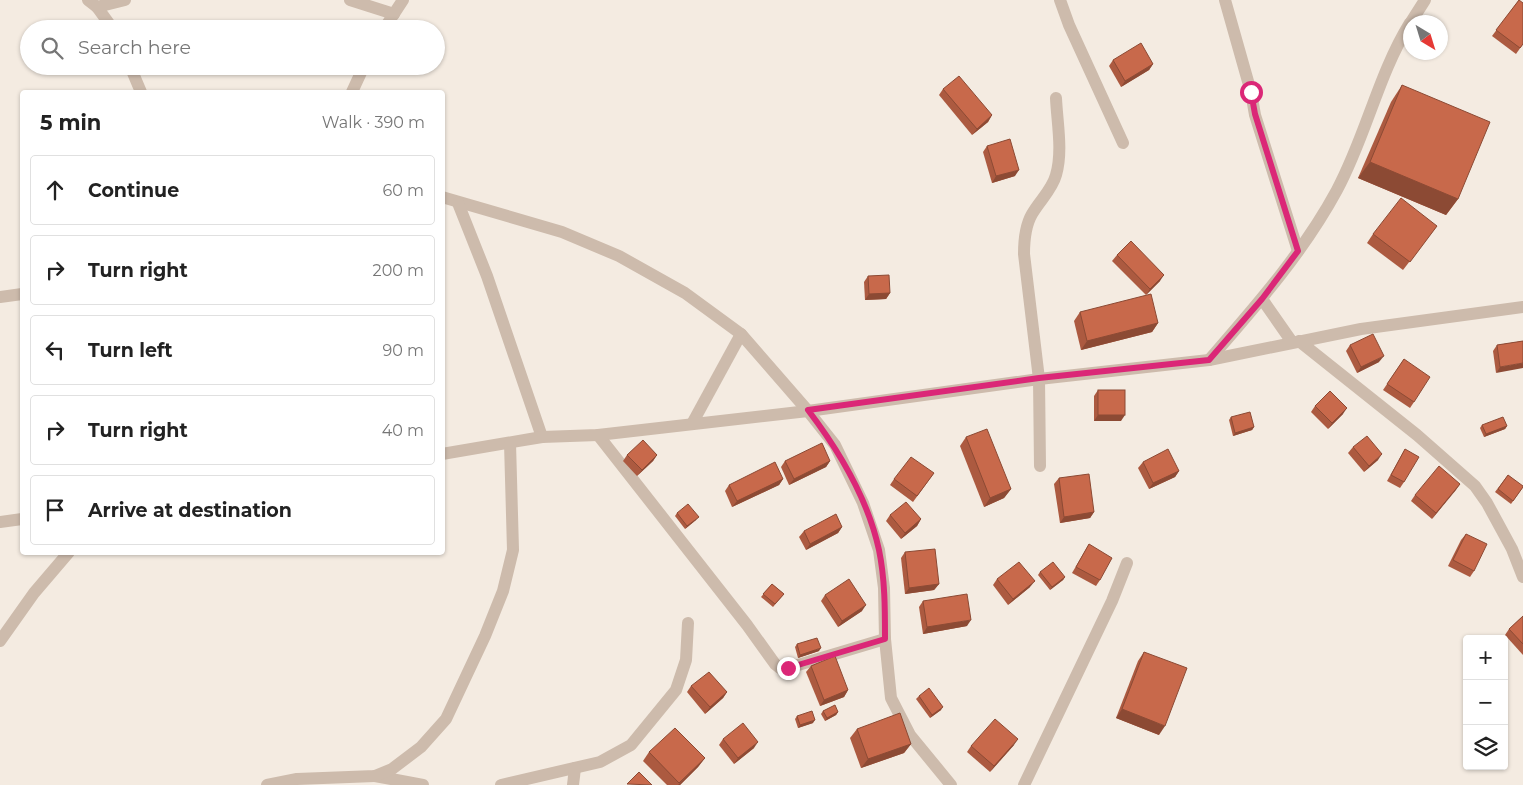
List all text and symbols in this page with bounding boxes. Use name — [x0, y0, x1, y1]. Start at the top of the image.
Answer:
north arrow — [1403, 15, 1448, 60]
search box — [20, 20, 445, 75]
icon: search — [38, 34, 66, 62]
text: Search here — [78, 36, 191, 59]
route start — [1240, 81, 1263, 104]
text: 5 min — [40, 110, 101, 135]
text: Walk · 390 m — [322, 113, 425, 132]
icon: ahead — [41, 176, 69, 204]
text: Continue — [88, 179, 179, 202]
text: 60 m — [382, 181, 424, 200]
icon: right — [41, 256, 69, 284]
text: Turn right — [88, 259, 188, 282]
text: 200 m — [373, 261, 424, 280]
icon: left — [41, 336, 69, 364]
text: Turn left — [88, 339, 173, 362]
text: 90 m — [382, 341, 424, 360]
icon: right — [41, 416, 69, 444]
text: Turn right — [88, 419, 188, 442]
text: 40 m — [382, 421, 424, 440]
icon: arrive — [41, 496, 69, 524]
text: Arrive at destination — [88, 499, 292, 522]
map controls — [1463, 635, 1508, 770]
button: + — [1463, 635, 1508, 680]
route end — [777, 657, 800, 680]
button: − — [1463, 680, 1508, 725]
button: layers — [1463, 725, 1508, 770]

